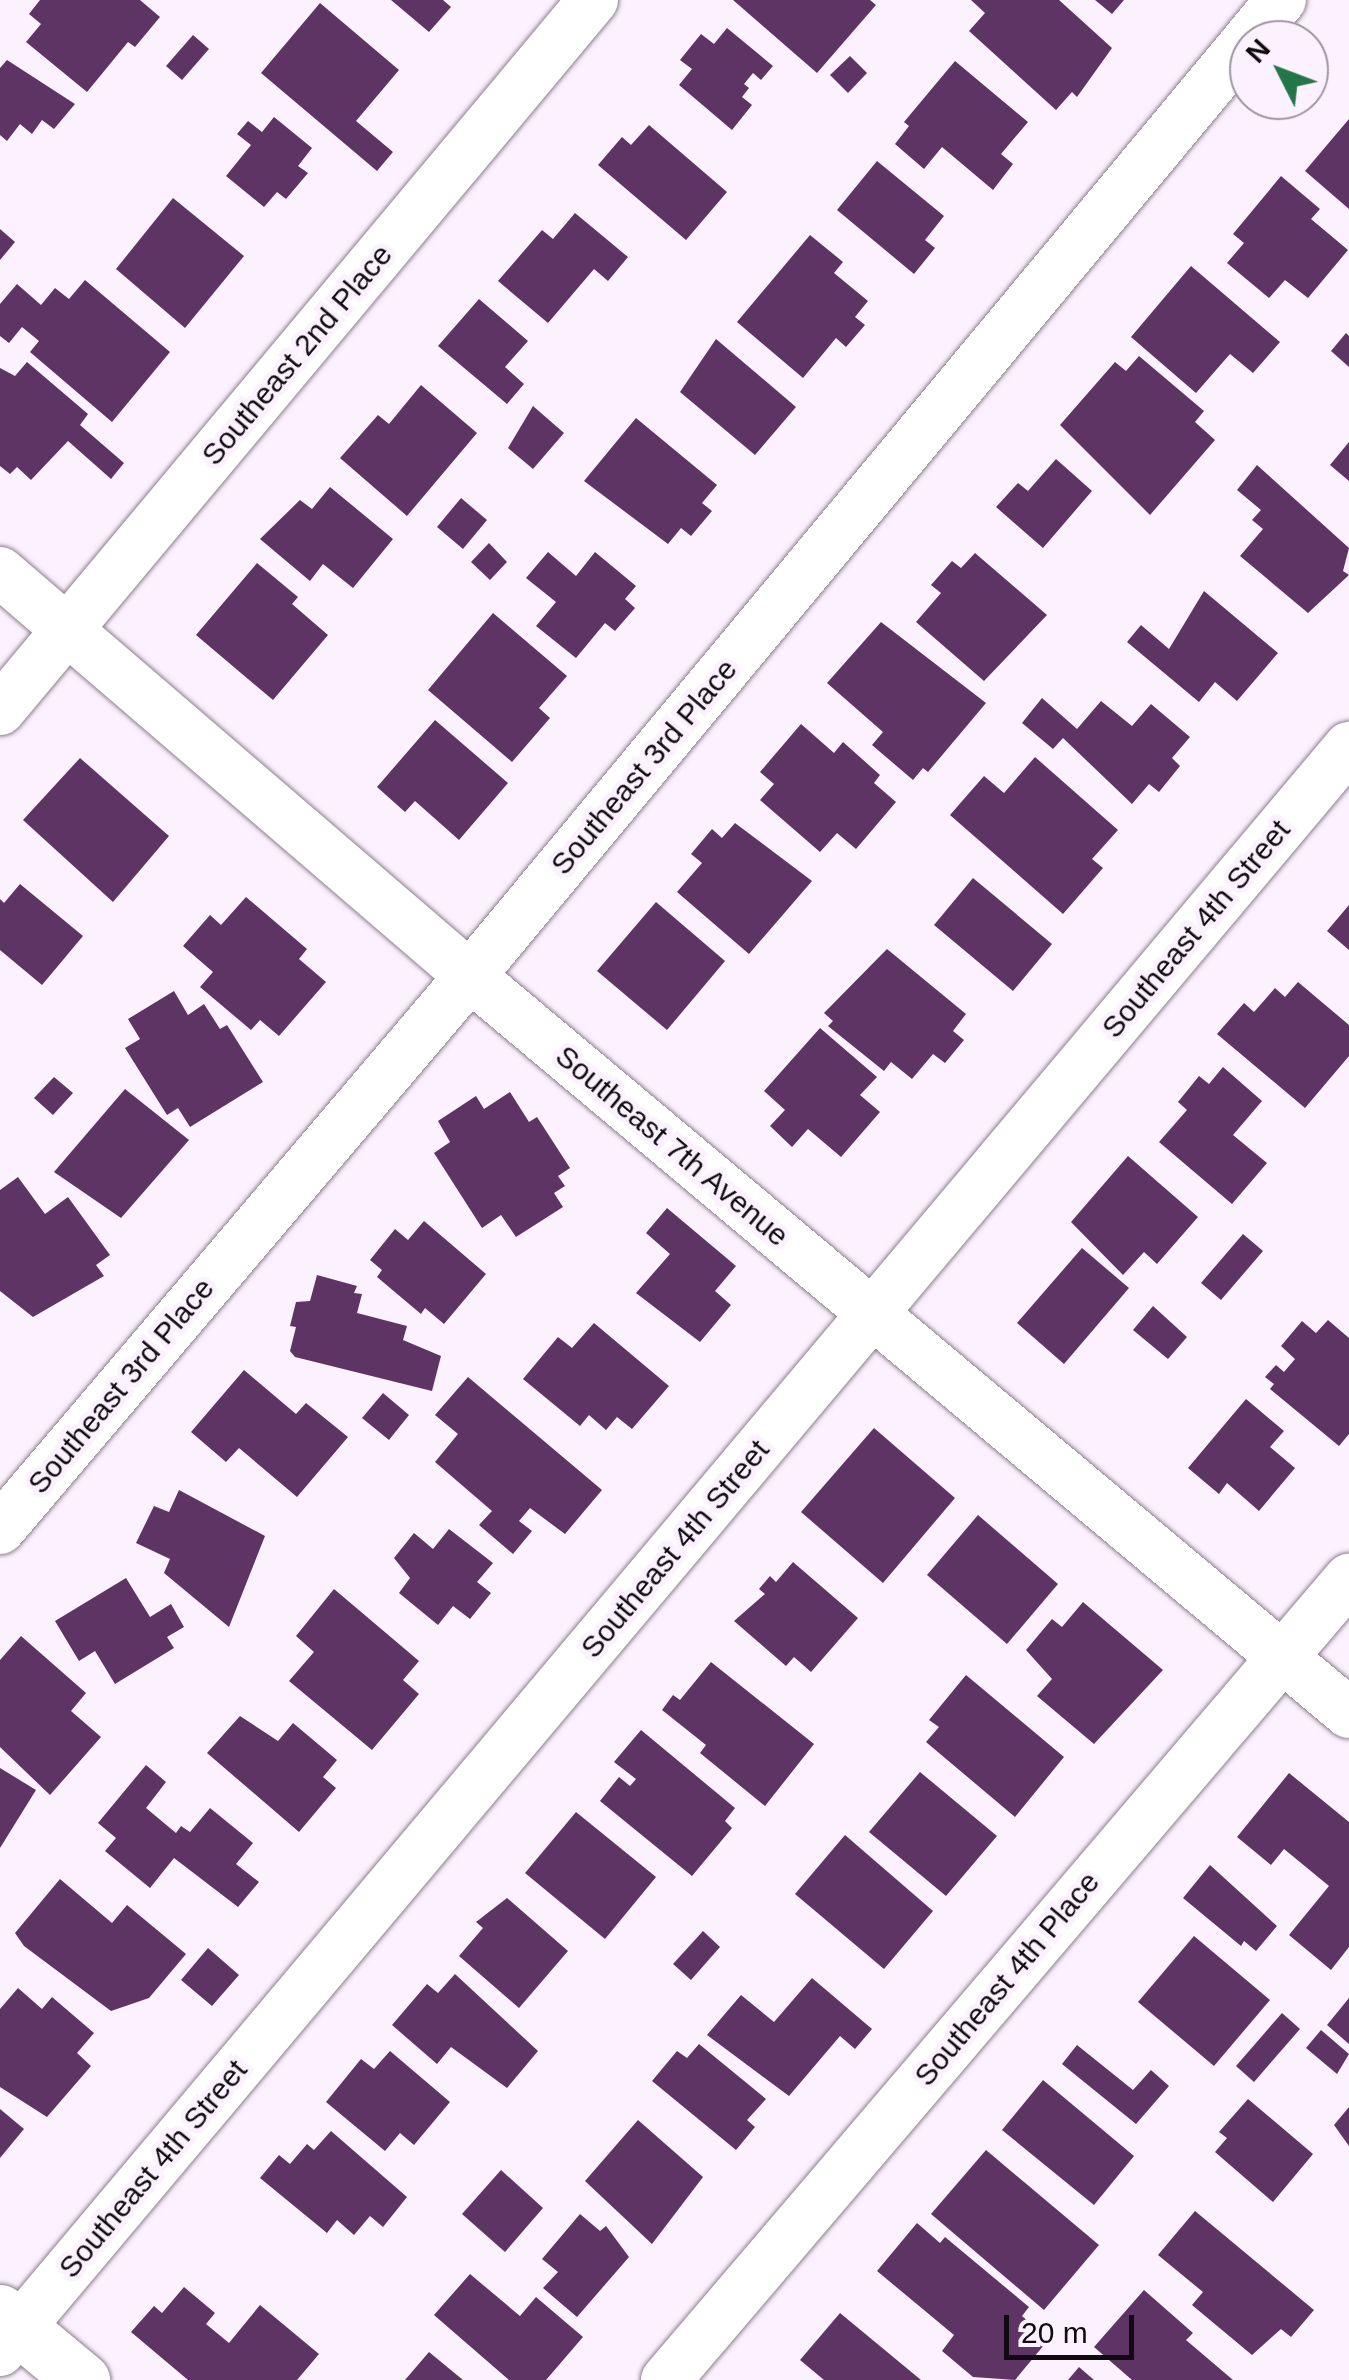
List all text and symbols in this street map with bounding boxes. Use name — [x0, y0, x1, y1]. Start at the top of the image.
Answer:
north arrow — [1229, 20, 1329, 120]
text: N — [1240, 33, 1276, 69]
street label: Southeast 2nd Place — [194, 237, 400, 473]
street label: Southeast 3rd Place — [543, 652, 745, 882]
street label: Southeast 4th Street — [1094, 813, 1298, 1045]
street label: Southeast 7th Avenue — [548, 1038, 796, 1254]
street label: Southeast 3rd Place — [20, 1271, 222, 1501]
street label: Southeast 4th Street — [573, 1433, 777, 1665]
street label: Southeast 4th Place — [907, 1865, 1107, 2093]
street label: Southeast 4th Street — [51, 2053, 255, 2285]
scale bar — [1009, 2295, 1139, 2357]
text: 20 m — [1021, 2316, 1088, 2349]

